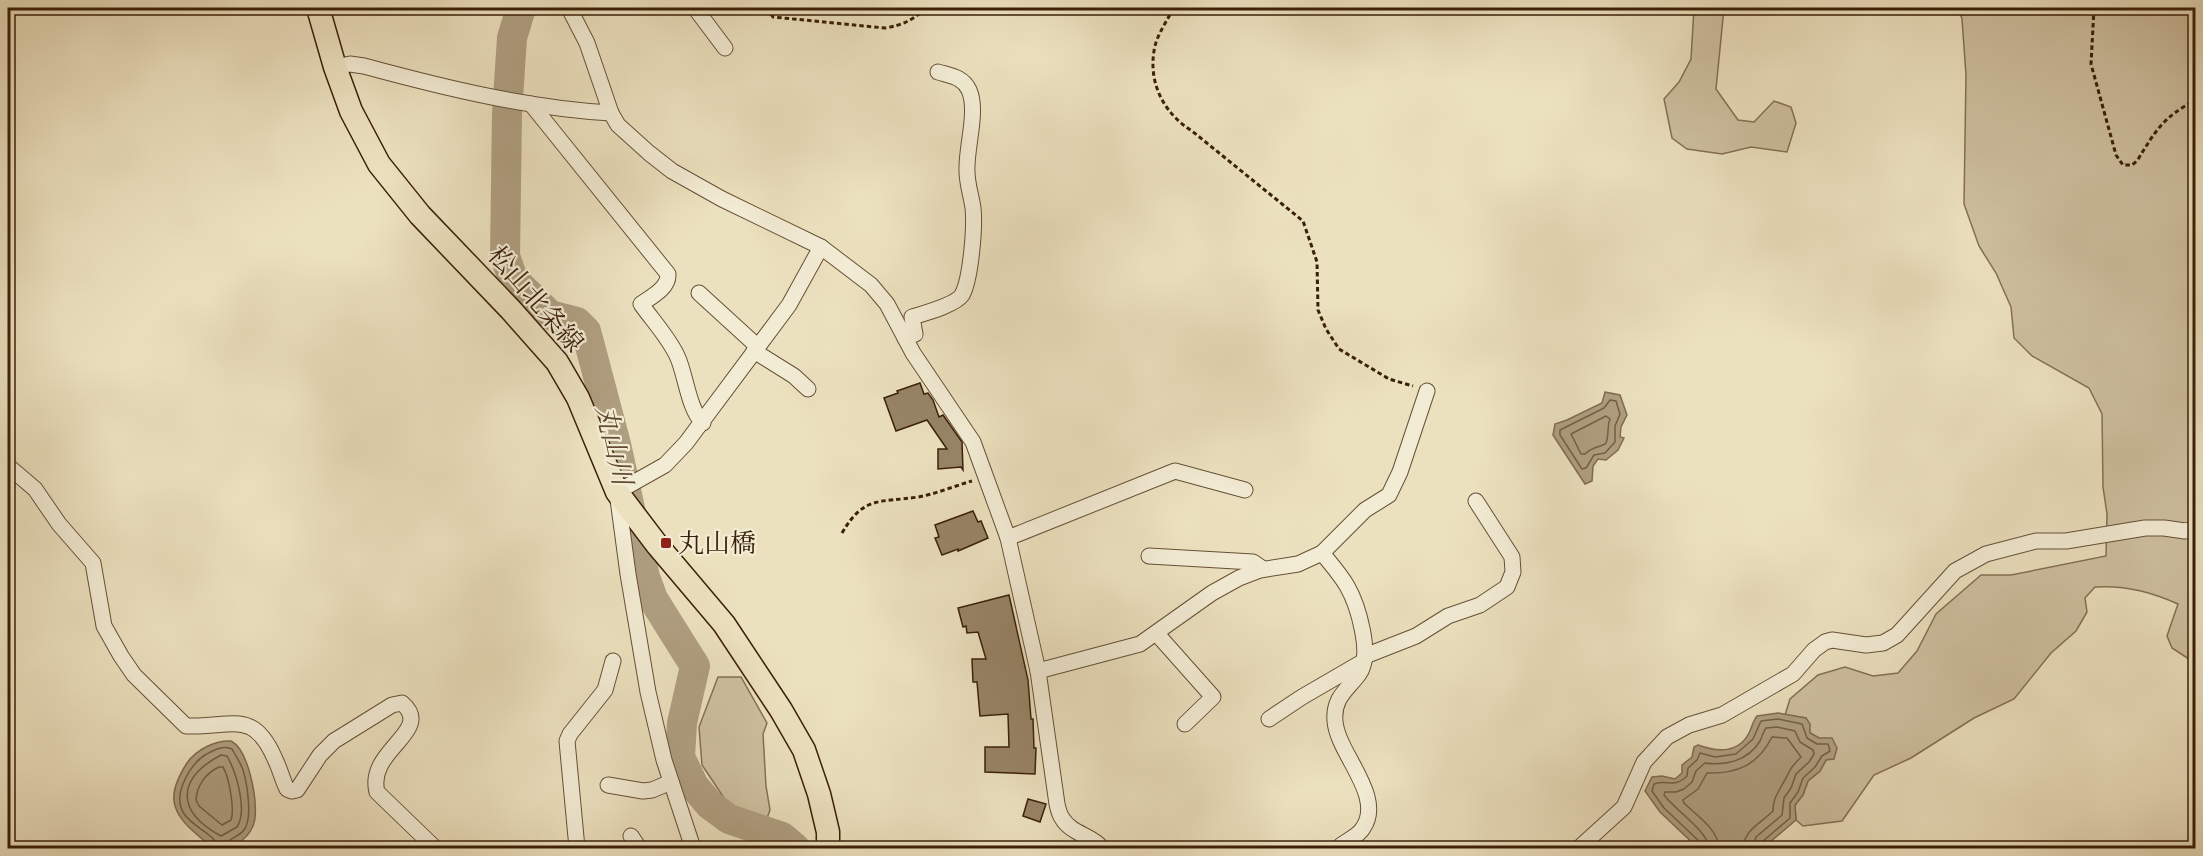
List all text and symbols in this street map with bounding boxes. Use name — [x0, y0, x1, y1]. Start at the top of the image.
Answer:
street label: 松山北条線 — [480, 239, 591, 360]
water label: 丸山川 — [586, 401, 641, 492]
place label: 丸山橋 — [678, 526, 756, 561]
marker: 丸山橋 — [659, 536, 673, 550]

